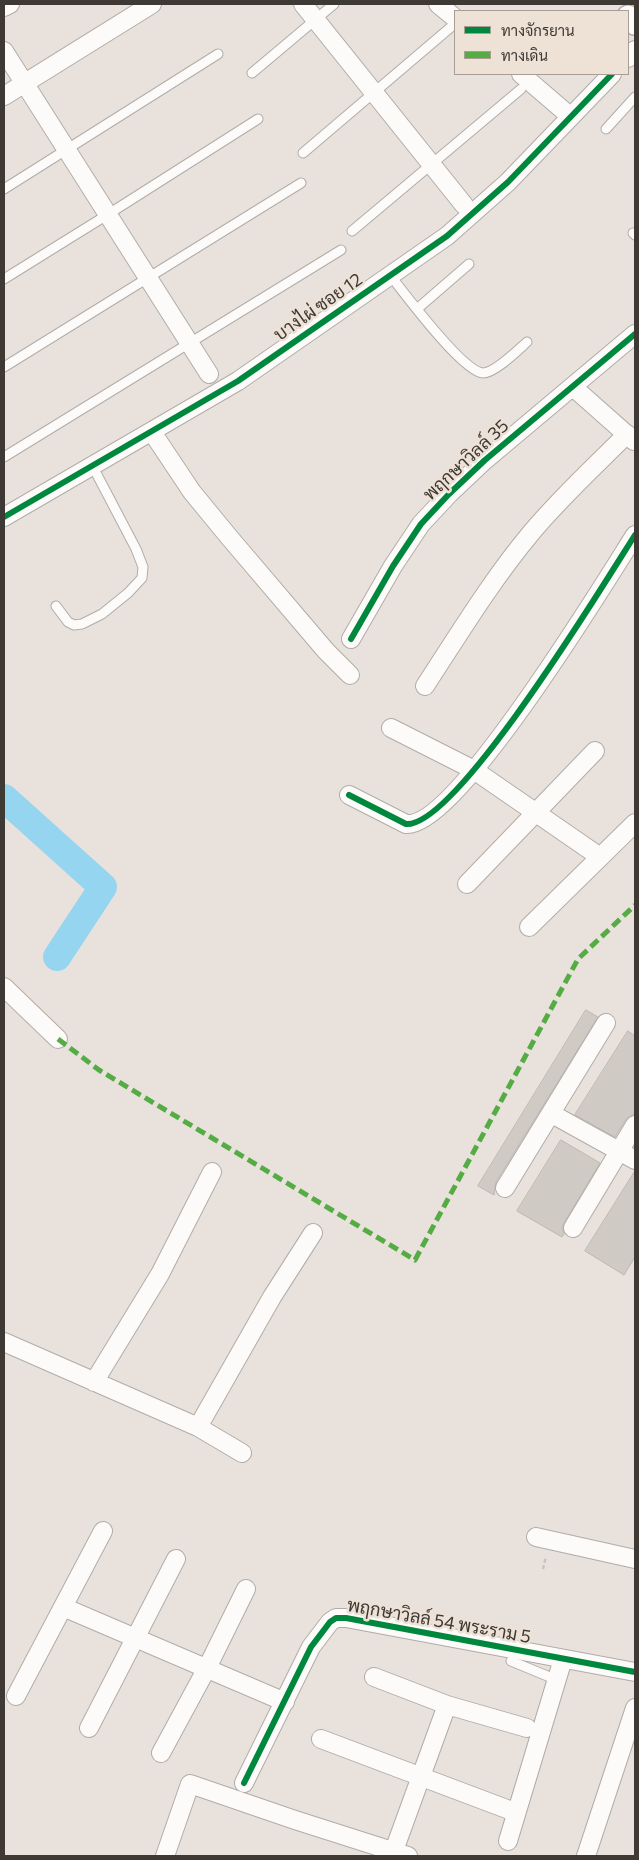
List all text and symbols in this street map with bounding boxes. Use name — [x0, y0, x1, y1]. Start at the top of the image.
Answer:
legend — [454, 10, 629, 75]
text: ทางจักรยาน — [501, 21, 575, 39]
text: ทางเดิน — [501, 46, 548, 64]
street label: บางไผ่ ซอย 12 — [270, 269, 366, 345]
street label: พฤกษาวิลล์ 35 — [419, 415, 513, 505]
street label: พฤกษาวิลล์ 54 พระราม 5 — [345, 1594, 533, 1648]

